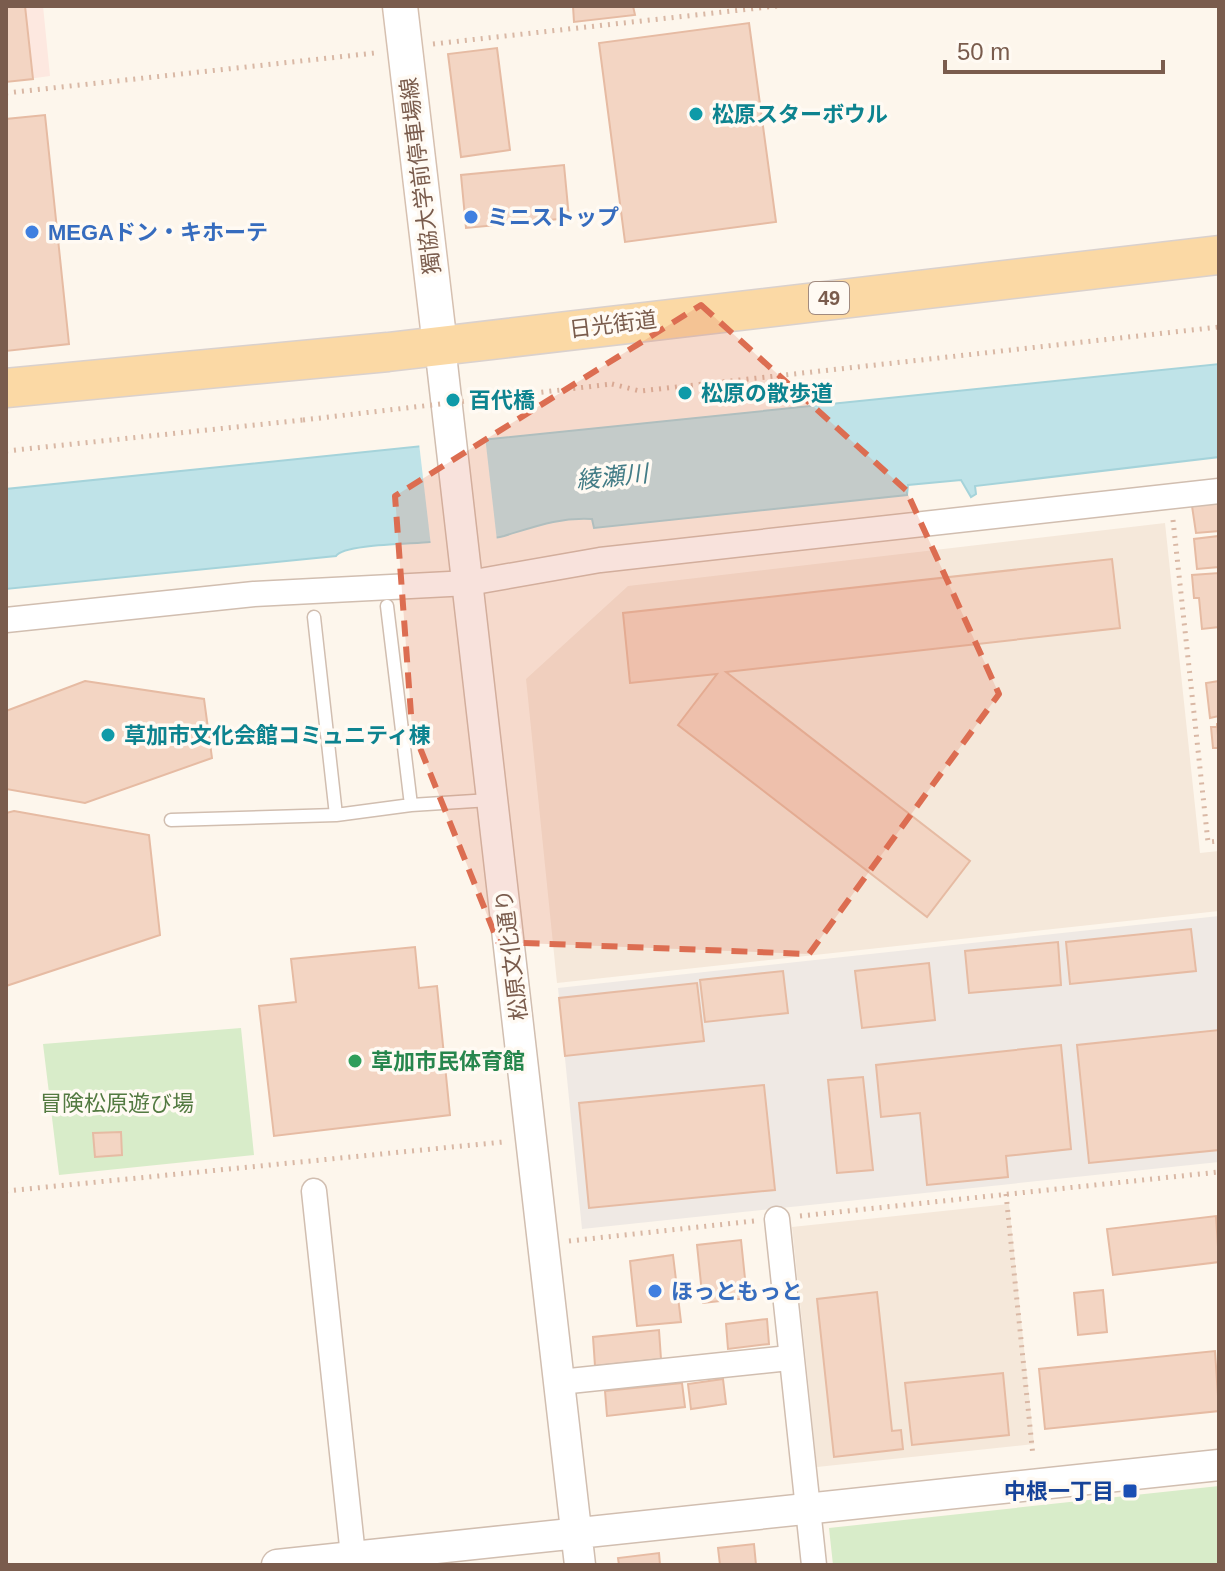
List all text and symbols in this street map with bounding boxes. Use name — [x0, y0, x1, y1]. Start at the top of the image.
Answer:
scale bar — [945, 24, 1163, 74]
text: 50 m — [957, 38, 1010, 65]
street label: 獨協大学前停車場線 — [396, 76, 445, 276]
place label: 松原スターボウル — [712, 102, 888, 127]
marker: 松原スターボウル — [687, 105, 705, 123]
place label: ミニストップ — [487, 205, 619, 230]
marker: ミニストップ — [462, 208, 480, 226]
place label: MEGAドン・キホーテ — [48, 220, 268, 245]
marker: MEGAドン・キホーテ — [23, 223, 41, 241]
road number: 49 — [809, 282, 849, 314]
street label: 日光街道 — [568, 307, 658, 342]
place label: 松原の散歩道 — [701, 381, 833, 406]
marker: 松原の散歩道 — [676, 384, 694, 402]
place label: 百代橋 — [469, 388, 535, 413]
marker: 百代橋 — [444, 391, 462, 409]
water label: 綾瀬川 — [575, 459, 652, 494]
place label: 草加市文化会館コミュニティ棟 — [124, 723, 431, 748]
marker: 草加市文化会館コミュニティ棟 — [99, 726, 117, 744]
street label: 松原文化通り — [491, 888, 532, 1022]
place label: 草加市民体育館 — [371, 1049, 525, 1074]
marker: 草加市民体育館 — [346, 1052, 364, 1070]
park label: 冒険松原遊び場 — [40, 1091, 194, 1116]
place label: ほっともっと — [671, 1279, 803, 1304]
marker: ほっともっと — [646, 1282, 664, 1300]
place label: 中根一丁目 — [1004, 1479, 1114, 1504]
marker: 中根一丁目 — [1121, 1482, 1139, 1500]

